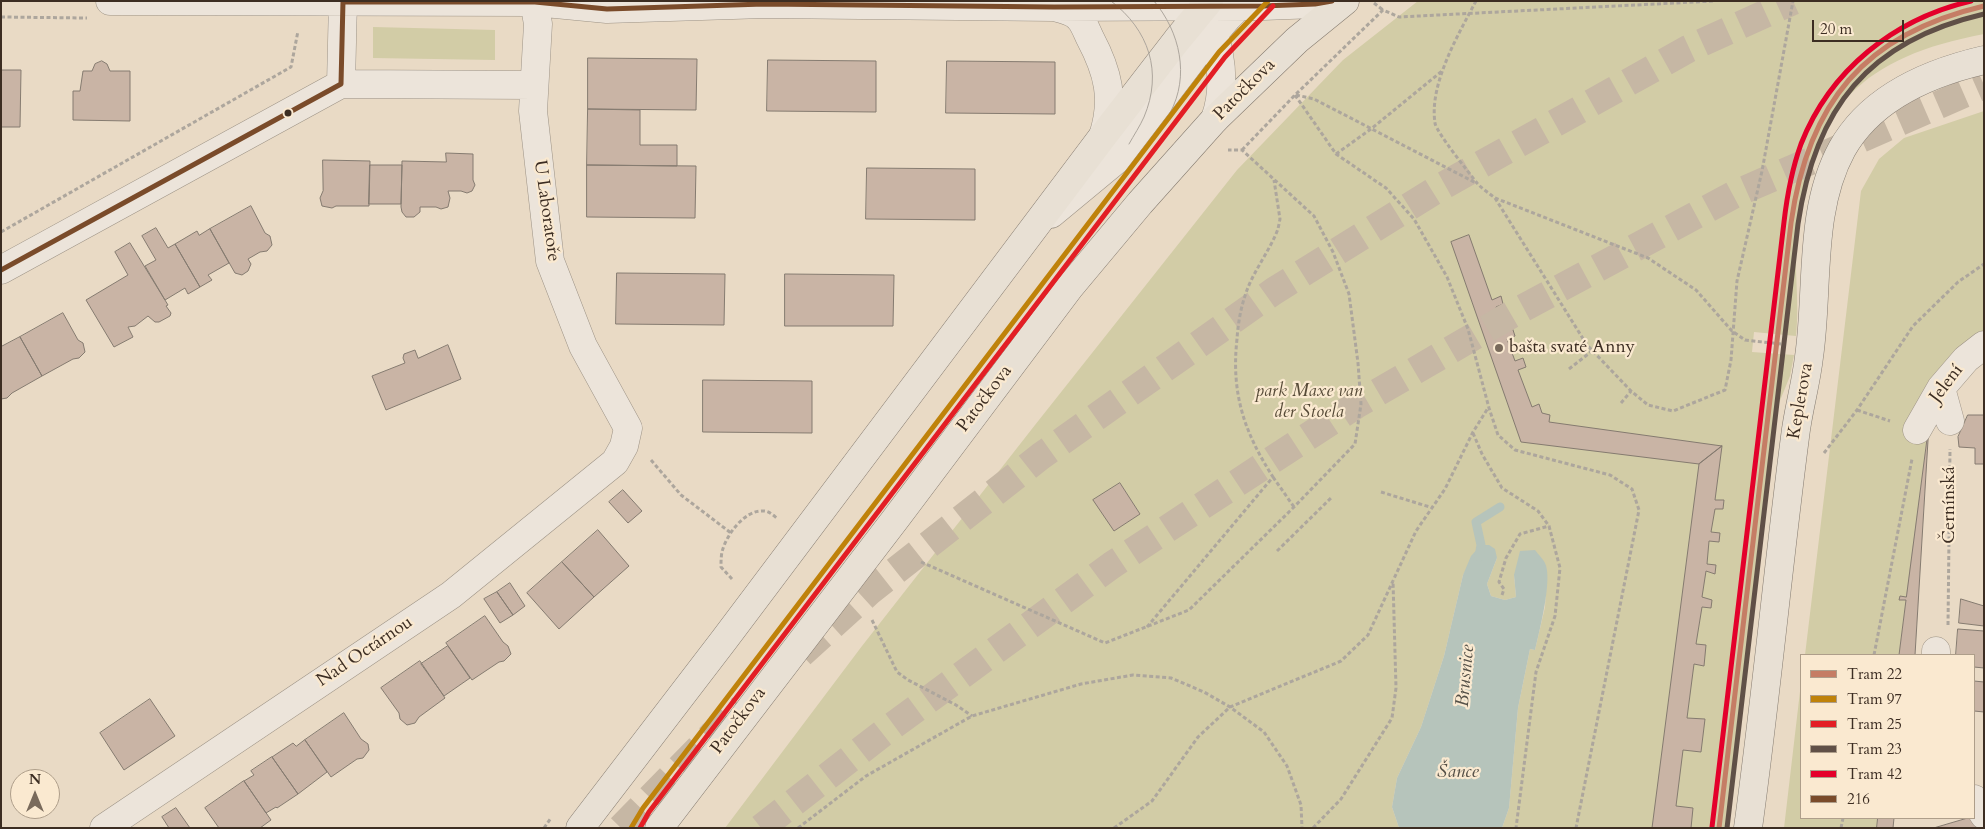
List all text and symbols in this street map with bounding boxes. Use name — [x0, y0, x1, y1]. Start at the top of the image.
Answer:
scale bar — [1815, 10, 1908, 42]
text: 20 m — [1820, 19, 1852, 39]
street label: Patočkova — [1210, 55, 1280, 125]
unlabelled marker — [283, 108, 293, 118]
street label: U Laboratoře — [528, 159, 564, 263]
place label: bašta svaté Anny — [1509, 337, 1635, 359]
marker: bašta svaté Anny — [1493, 342, 1505, 354]
street label: Patočkova — [953, 361, 1017, 437]
street label: Keplerova — [1784, 361, 1818, 441]
street label: Jelení — [1926, 361, 1968, 407]
park label: park Maxe van der Stoela — [1256, 381, 1362, 424]
street label: Černínská — [1939, 466, 1961, 544]
street label: Nad Octárnou — [313, 612, 417, 692]
water label: Brusnice — [1452, 644, 1480, 708]
legend — [1800, 654, 1975, 819]
text: Tram 22 — [1847, 664, 1902, 684]
street label: Patočkova — [707, 683, 771, 759]
text: Tram 97 — [1847, 689, 1902, 709]
text: Tram 25 — [1847, 714, 1902, 734]
text: Tram 23 — [1847, 739, 1902, 759]
water label: Šance — [1437, 762, 1479, 784]
text: Tram 42 — [1847, 764, 1902, 784]
north arrow — [10, 769, 60, 819]
text: N — [29, 770, 41, 789]
text: 216 — [1847, 789, 1870, 809]

